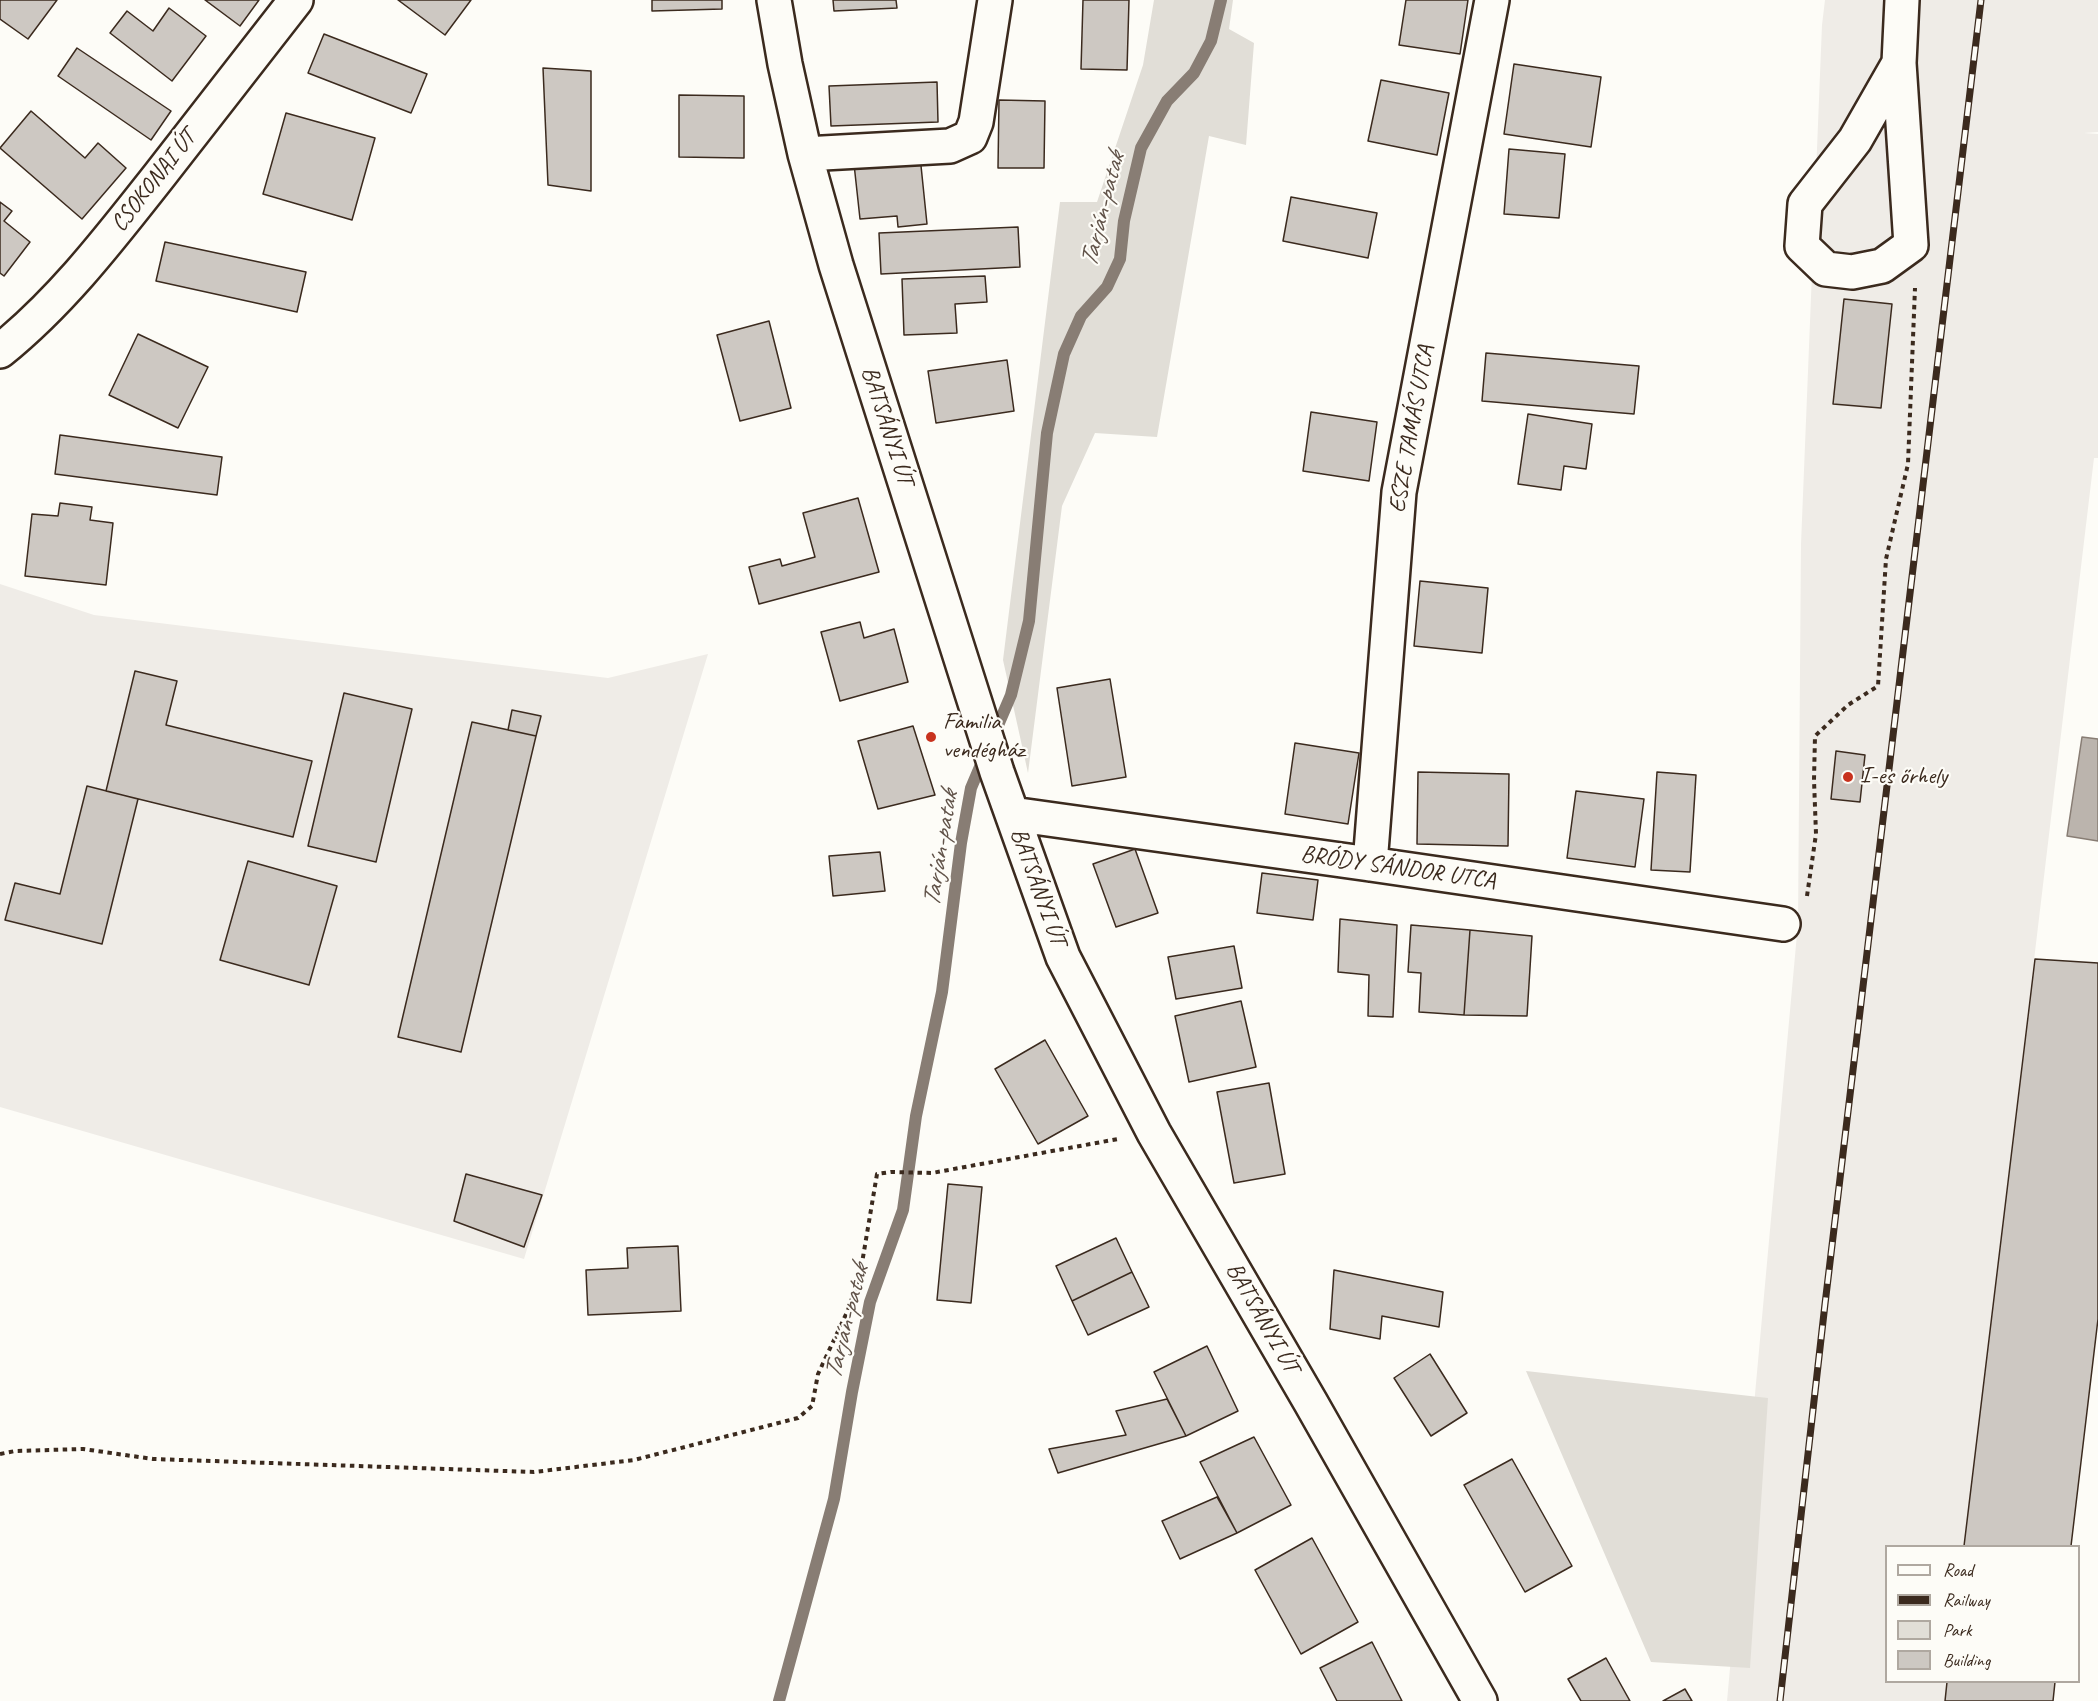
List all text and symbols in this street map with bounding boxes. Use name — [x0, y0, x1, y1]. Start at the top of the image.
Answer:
street label: CSOKONAI ÚT — [105, 124, 203, 238]
water label: Tarján-patak — [1074, 150, 1132, 270]
street label: ESZE TAMÁS UTCA — [1383, 343, 1441, 515]
street label: BATSÁNYI ÚT — [854, 363, 920, 489]
place label: Familia vendégház — [943, 709, 1024, 765]
marker: Familia vendégház — [924, 730, 938, 744]
place label: I-es őrhely — [1860, 763, 1947, 791]
marker: I-es őrhely — [1841, 770, 1855, 784]
water label: Tarján-patak — [916, 789, 966, 909]
street label: BATSÁNYI ÚT — [1003, 824, 1073, 950]
street label: BRÓDY SÁNDOR UTCA — [1299, 840, 1497, 896]
street label: BATSÁNYI ÚT — [1219, 1258, 1305, 1378]
water label: Tarján-patak — [818, 1262, 876, 1382]
legend — [1885, 1545, 2080, 1683]
text: Road — [1943, 1559, 1973, 1581]
text: Railway — [1943, 1589, 1990, 1611]
text: Park — [1943, 1619, 1972, 1641]
text: Building — [1943, 1649, 1990, 1671]

